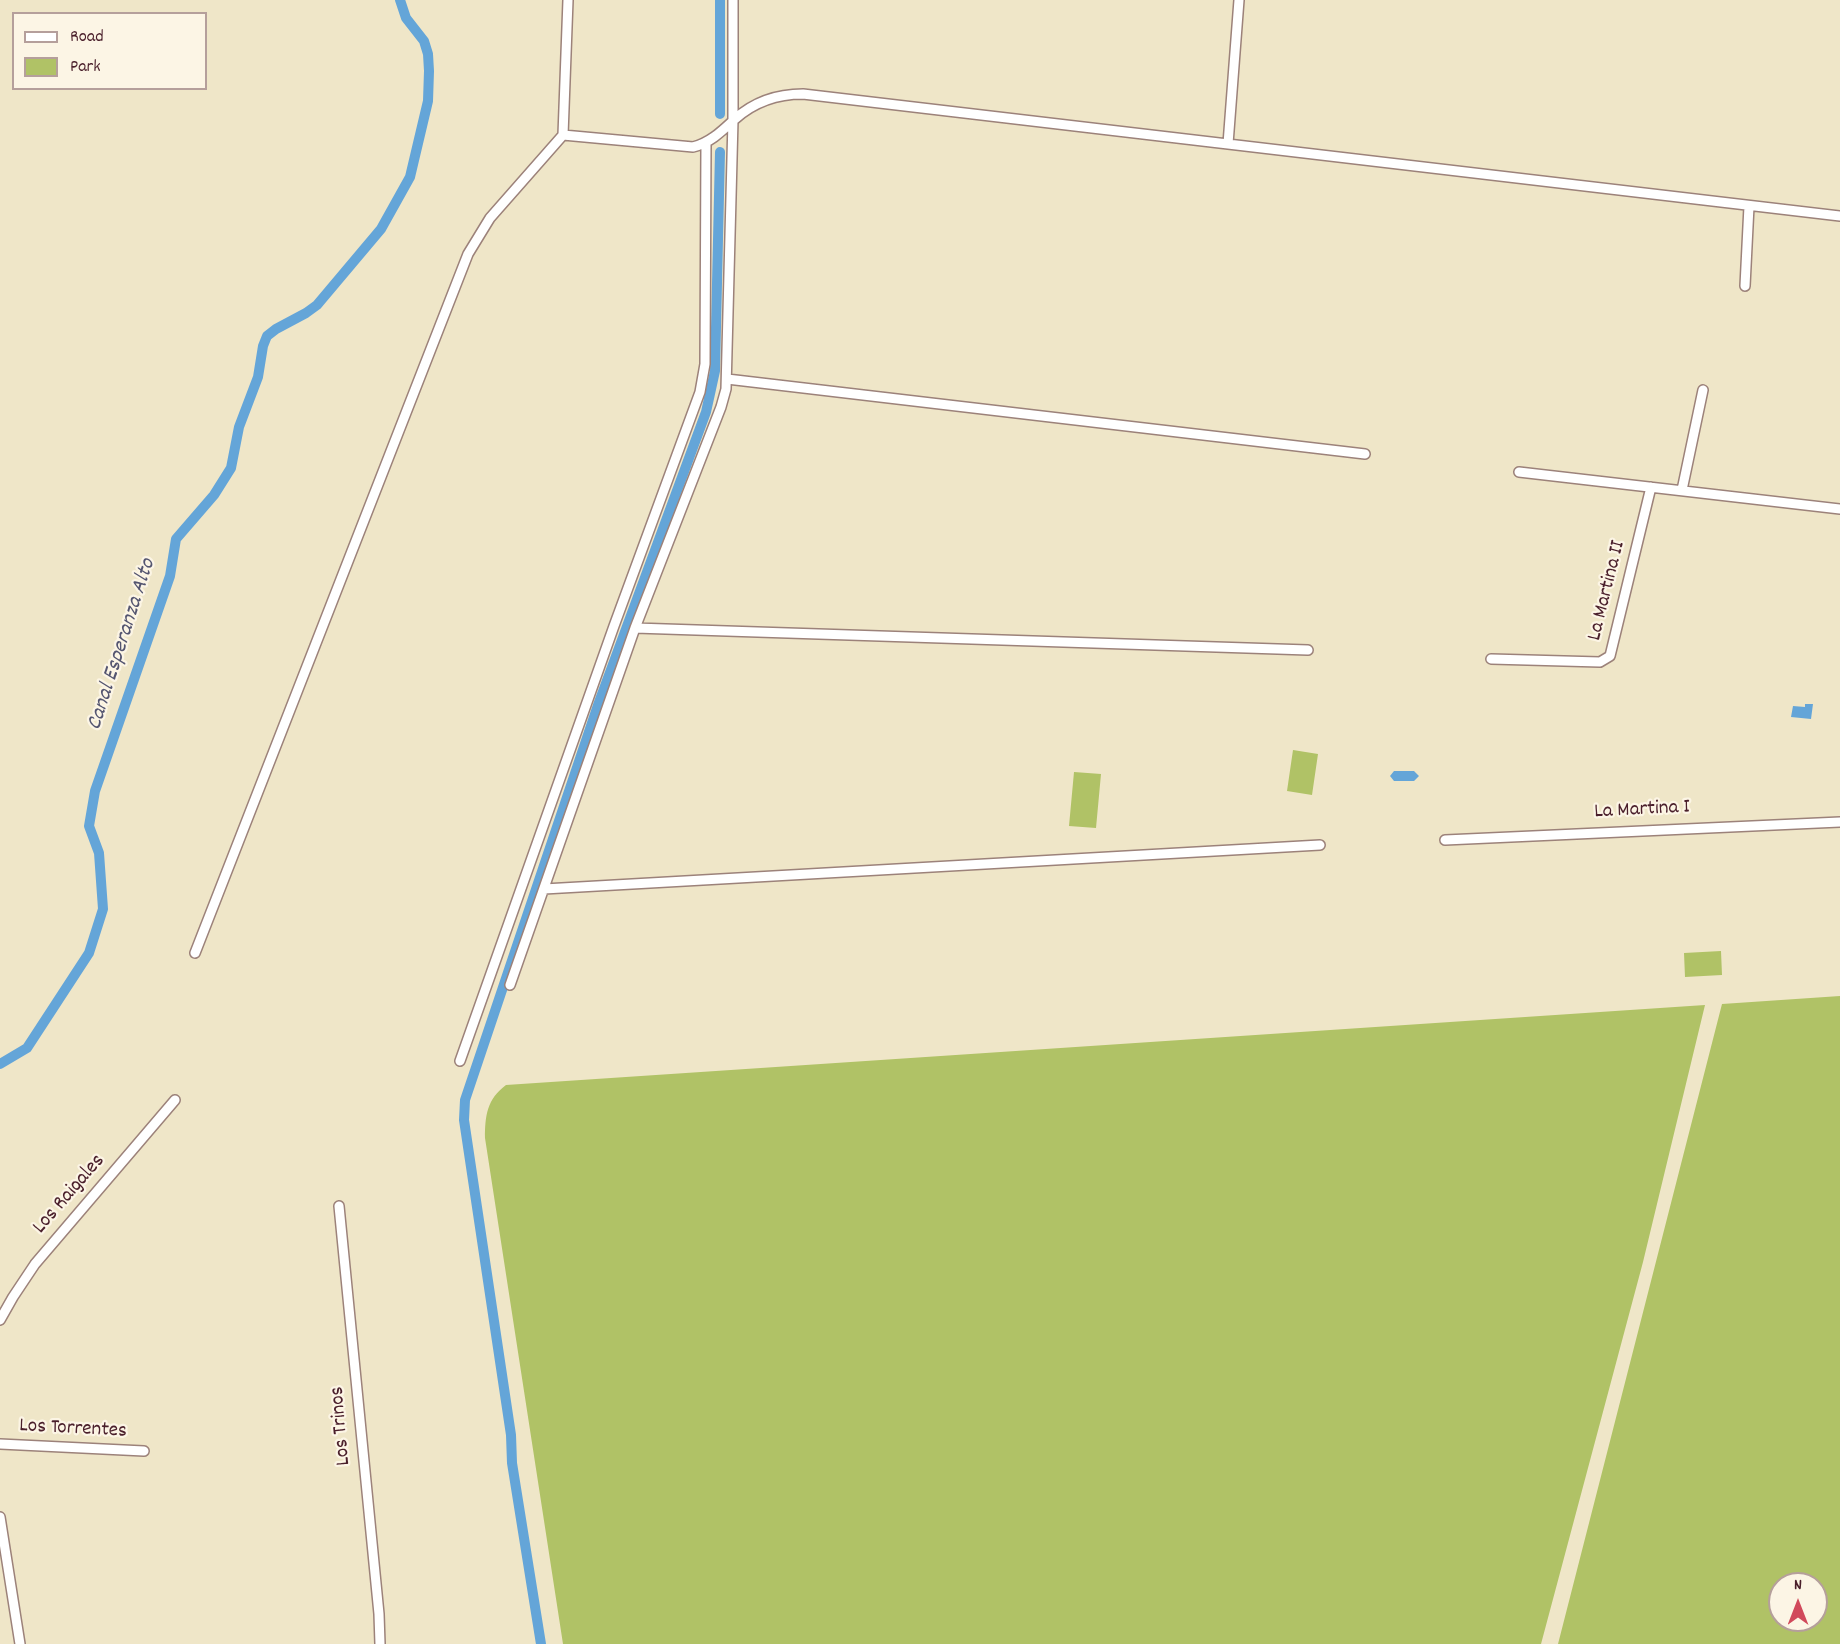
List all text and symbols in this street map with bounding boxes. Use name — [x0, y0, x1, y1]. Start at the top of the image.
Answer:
legend — [12, 12, 207, 90]
text: Road — [70, 25, 104, 50]
text: Park — [70, 55, 101, 80]
street label: La Martina II — [1583, 538, 1633, 644]
water label: Canal Esperanza Alto — [83, 556, 163, 734]
street label: La Martina I — [1594, 796, 1690, 826]
street label: Los Raigales — [28, 1150, 112, 1240]
street label: Los Trinos — [326, 1385, 358, 1467]
street label: Los Torrentes — [19, 1415, 127, 1445]
north arrow — [1768, 1572, 1828, 1632]
text: N — [1794, 1574, 1802, 1597]

